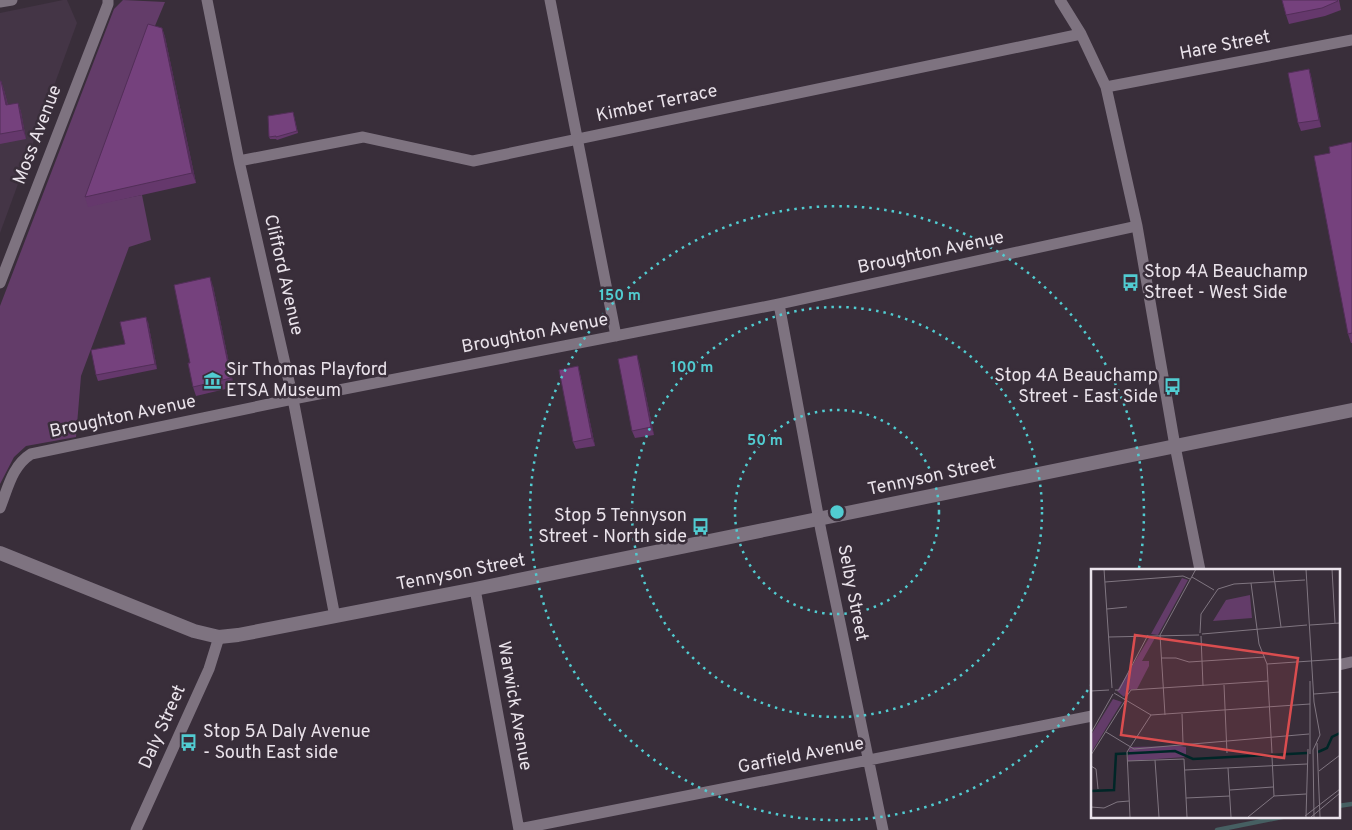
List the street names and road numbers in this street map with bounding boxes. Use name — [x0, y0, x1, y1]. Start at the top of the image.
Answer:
street label: Hare Street — [1178, 26, 1272, 66]
street label: Kimber Terrace — [594, 80, 720, 128]
street label: Moss Avenue — [8, 82, 68, 188]
street label: Clifford Avenue — [258, 212, 308, 338]
street label: Broughton Avenue — [856, 226, 1006, 280]
street label: Broughton Avenue — [460, 309, 610, 359]
street label: Broughton Avenue — [48, 390, 198, 444]
street label: Tennyson Street — [866, 452, 998, 502]
street label: Selby Street — [831, 543, 873, 643]
street label: Tennyson Street — [395, 549, 527, 597]
street label: Warwick Avenue — [491, 639, 537, 773]
street label: Daly Street — [134, 681, 192, 773]
street label: Garfield Avenue — [736, 732, 866, 780]

